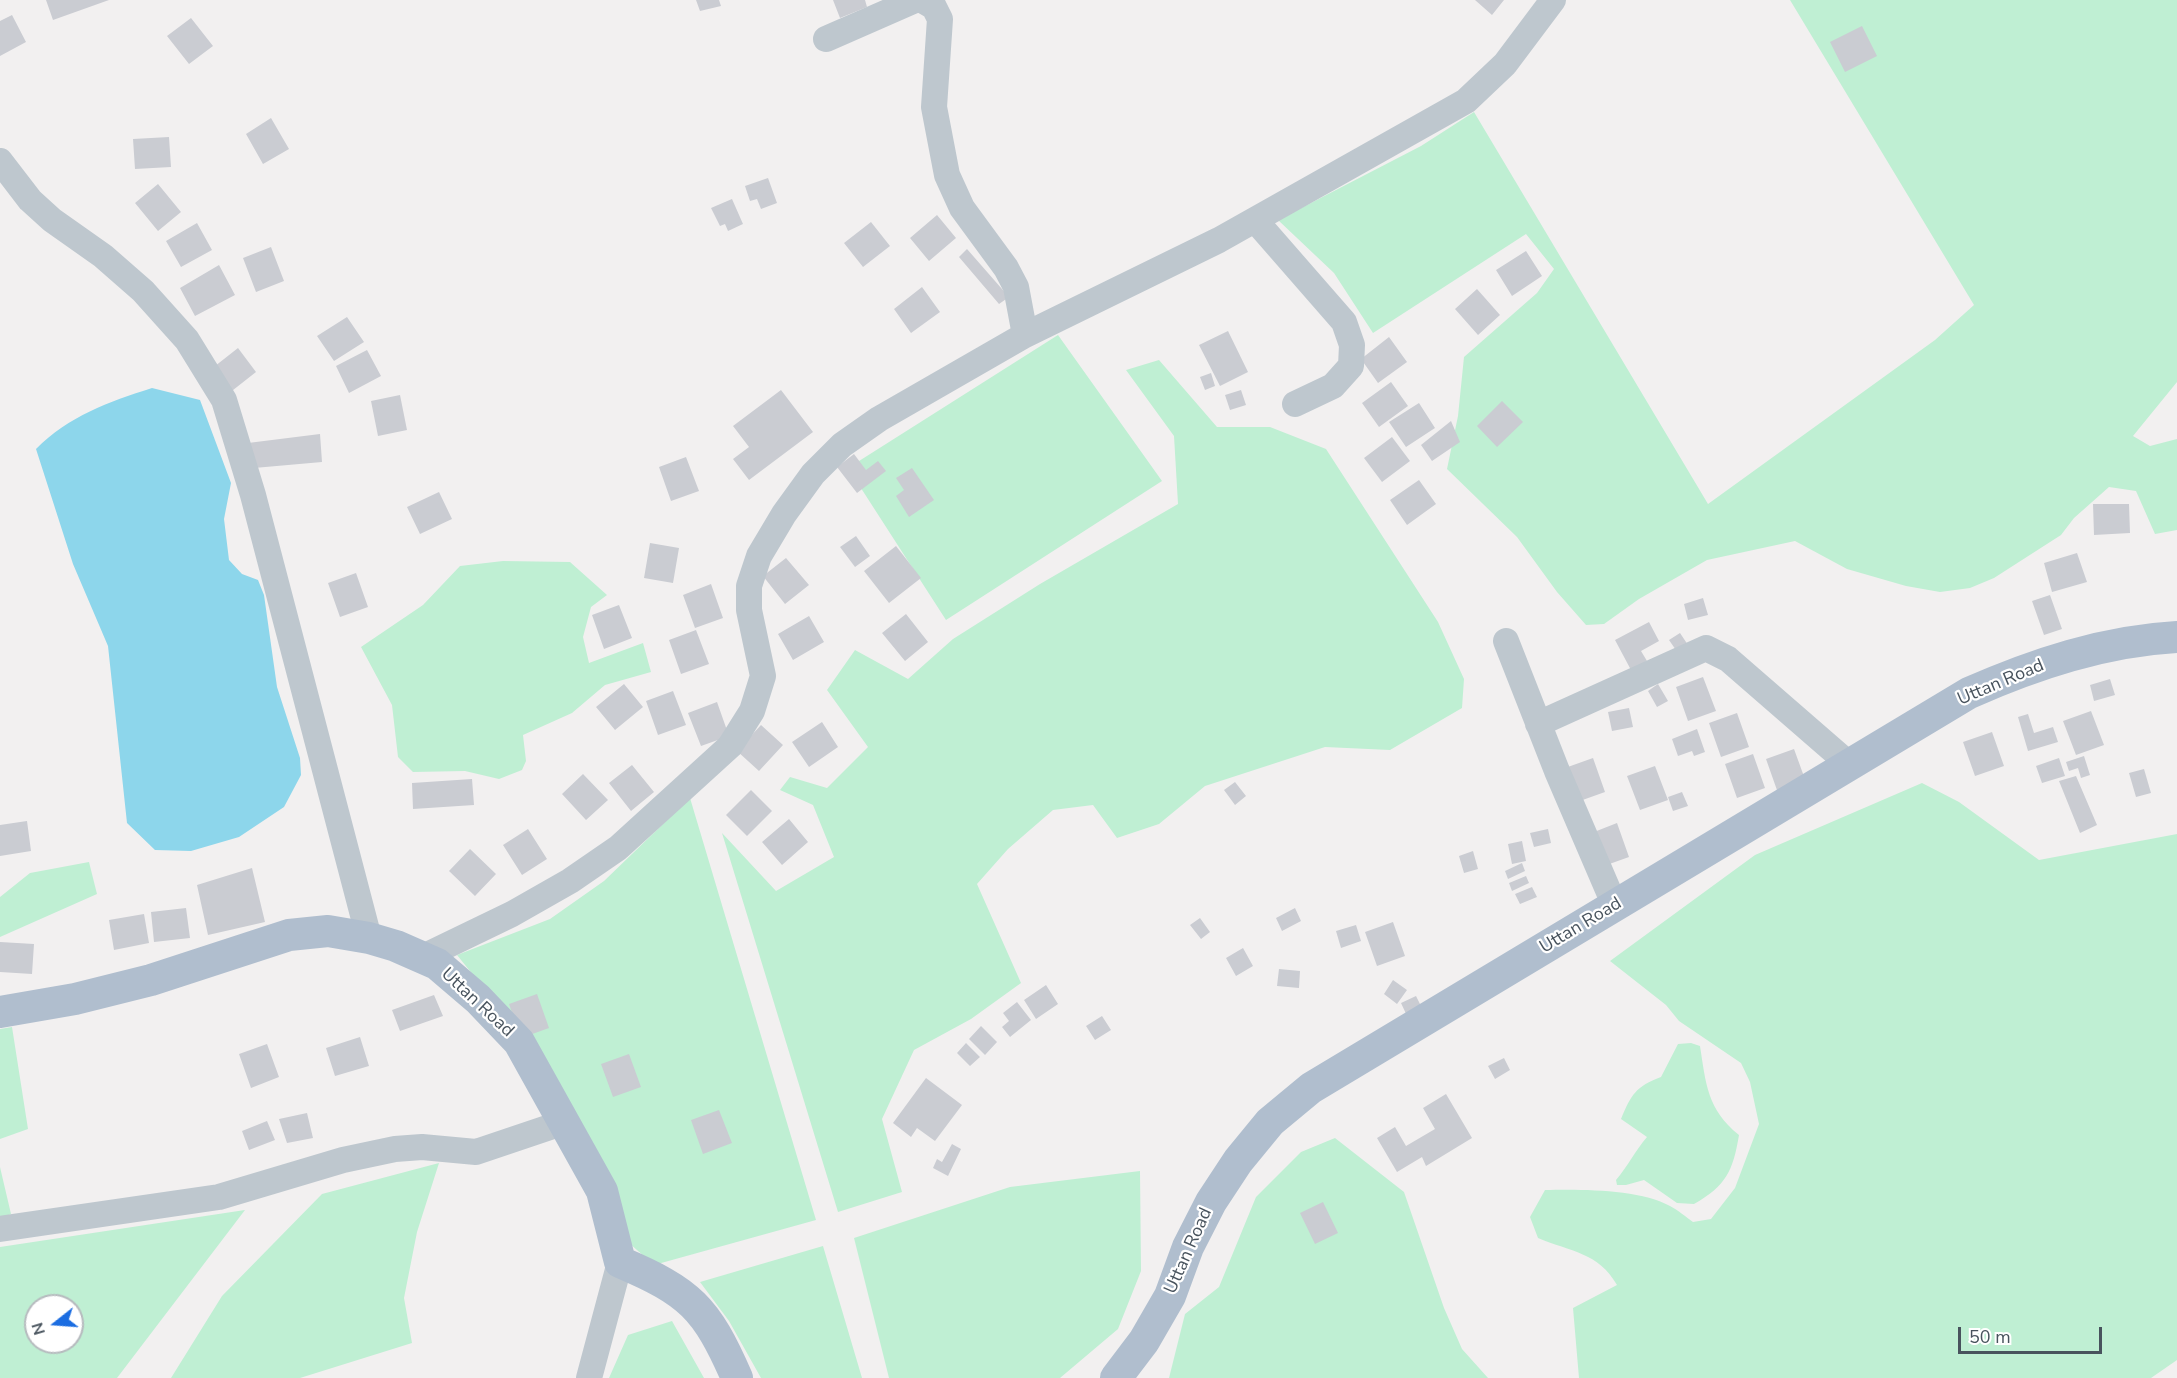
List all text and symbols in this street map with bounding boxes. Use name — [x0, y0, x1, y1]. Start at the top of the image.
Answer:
street label: Uttan Road — [1955, 655, 2047, 711]
street label: Uttan Road — [1536, 893, 1626, 959]
street label: Uttan Road — [436, 964, 518, 1042]
street label: Uttan Road — [1160, 1205, 1218, 1297]
north arrow — [24, 1294, 84, 1354]
scale bar — [1961, 1315, 2105, 1353]
text: N — [26, 1320, 51, 1338]
text: 50 m — [1969, 1325, 2011, 1349]

